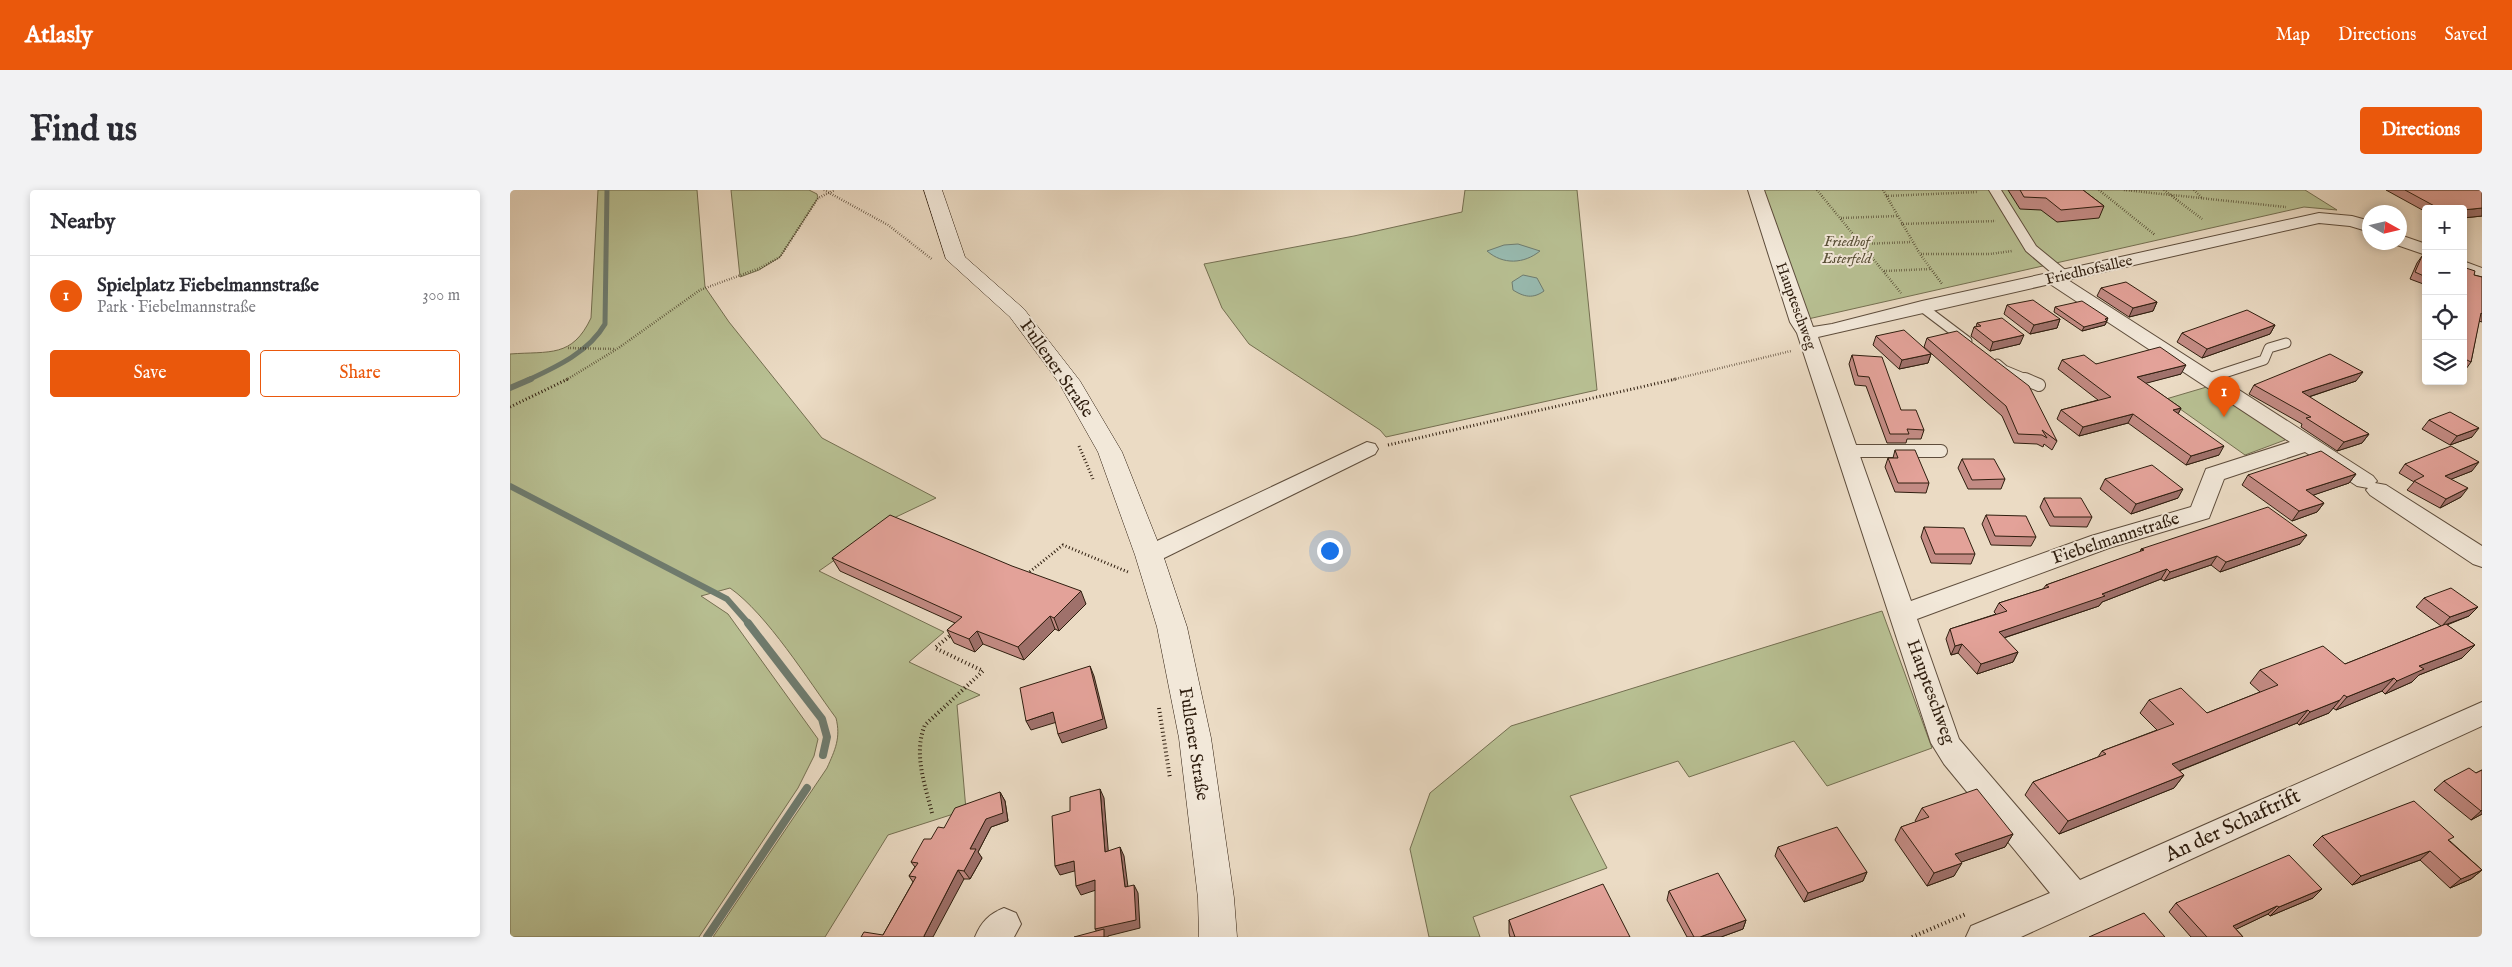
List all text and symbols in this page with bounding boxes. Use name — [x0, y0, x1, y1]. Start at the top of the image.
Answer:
text: Atlasly — [25, 20, 93, 51]
text: Map — [2276, 24, 2310, 47]
text: Directions — [2338, 24, 2416, 47]
text: Saved — [2444, 24, 2487, 47]
button: Directions — [2360, 107, 2482, 154]
text: Find us — [30, 108, 137, 153]
north arrow — [2362, 205, 2407, 250]
map controls — [2422, 205, 2467, 385]
button: + — [2422, 205, 2467, 250]
text: Nearby — [50, 209, 115, 236]
park label: Friedhof Esterfeld — [1821, 232, 1873, 268]
button: − — [2422, 250, 2467, 295]
street label: Friedhofsallee — [2044, 251, 2134, 289]
street label: Haupteschweg — [1771, 260, 1821, 353]
text: Spielplatz Fiebelmannstraße — [97, 274, 319, 298]
text: 1 — [63, 286, 69, 306]
text: 300 m — [422, 286, 460, 306]
button: locate — [2422, 295, 2467, 340]
text: Park · Fiebelmannstraße — [97, 298, 256, 318]
street label: Fullener Straße — [1014, 316, 1098, 422]
button: layers — [2422, 340, 2467, 385]
button: Save — [50, 350, 250, 397]
button: Share — [260, 350, 460, 397]
pin: 1 — [2208, 376, 2240, 417]
street label: Fiebelmannstraße — [2049, 508, 2183, 570]
your location — [1317, 538, 1343, 564]
street label: Haupteschweg — [1900, 636, 1960, 748]
street label: Fullener Straße — [1173, 686, 1213, 802]
street label: An der Schaftrift — [2160, 783, 2305, 870]

